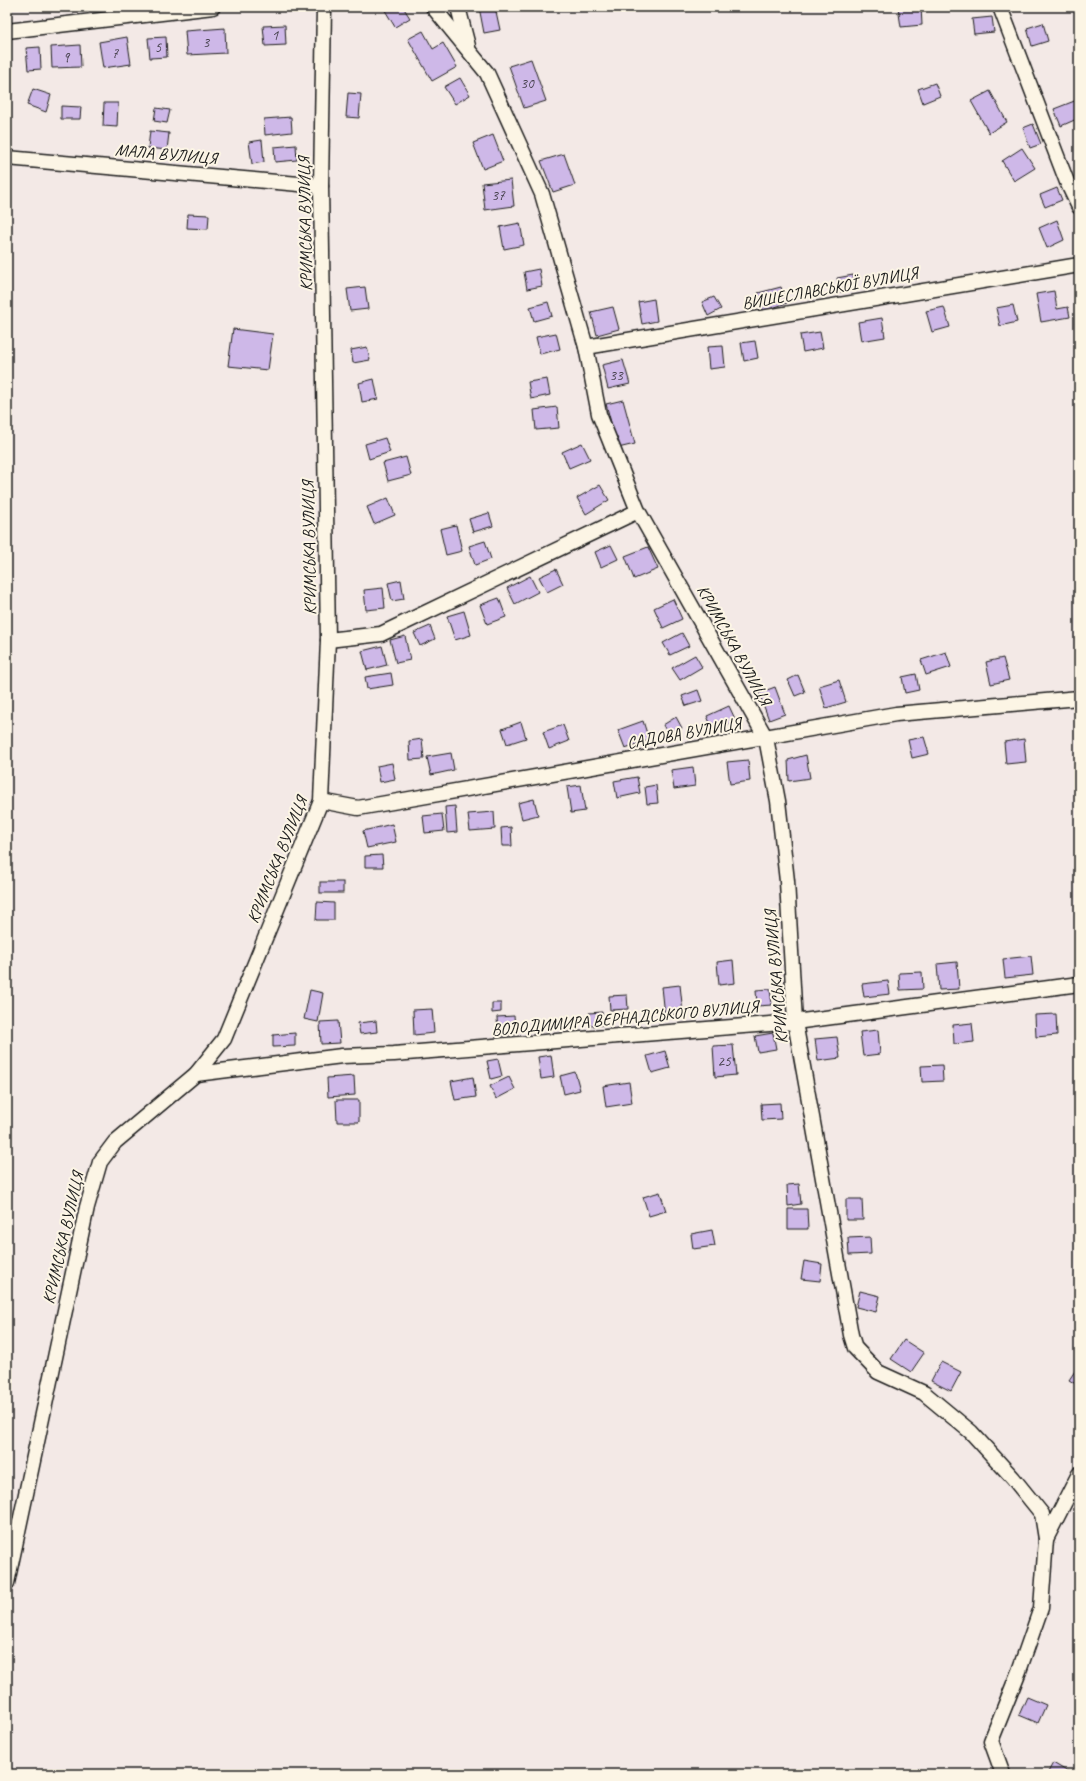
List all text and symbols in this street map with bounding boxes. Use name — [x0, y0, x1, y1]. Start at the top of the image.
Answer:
house number: 1 — [272, 26, 280, 45]
house number: 3 — [203, 33, 211, 52]
house number: 5 — [155, 38, 163, 57]
house number: 7 — [112, 44, 120, 63]
house number: 9 — [63, 48, 71, 67]
house number: 30 — [520, 74, 535, 93]
street label: МАЛА ВУЛИЦЯ — [114, 139, 220, 169]
street label: КРИМСЬКА ВУЛИЦЯ — [293, 154, 317, 291]
house number: 37 — [491, 186, 506, 205]
street label: ВИШЕСЛАВСЬКОЇ ВУЛИЦЯ — [740, 262, 923, 314]
house number: 33 — [609, 366, 624, 385]
street label: КРИМСЬКА ВУЛИЦЯ — [297, 478, 321, 615]
street label: КРИМСЬКА ВУЛИЦЯ — [692, 581, 777, 711]
street label: САДОВА ВУЛИЦЯ — [625, 712, 746, 753]
street label: КРИМСЬКА ВУЛИЦЯ — [242, 792, 313, 926]
street label: КРИМСЬКА ВУЛИЦЯ — [759, 907, 792, 1045]
street label: ВОЛОДИМИРА ВЕРНАДСЬКОГО ВУЛИЦЯ — [491, 996, 762, 1040]
house number: 25 — [717, 1052, 732, 1071]
street label: КРИМСЬКА ВУЛИЦЯ — [38, 1168, 89, 1306]

